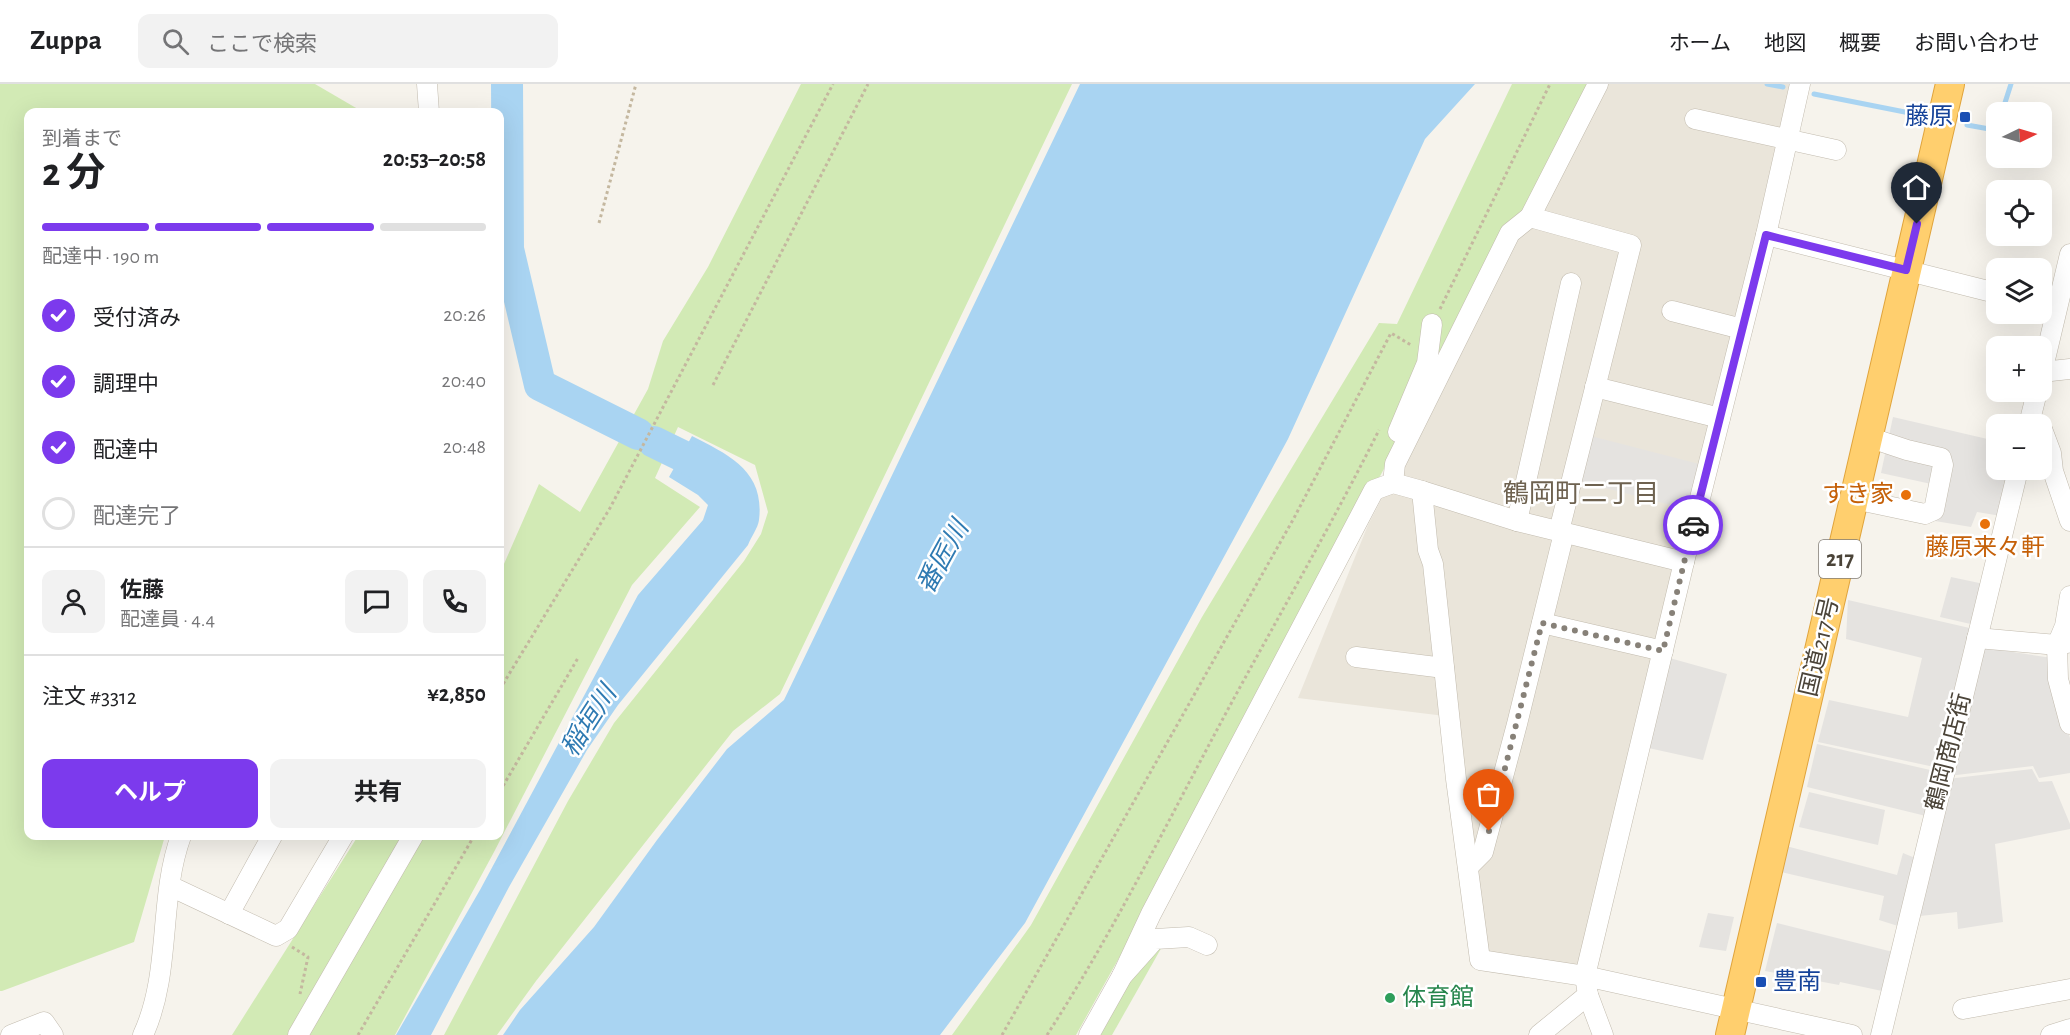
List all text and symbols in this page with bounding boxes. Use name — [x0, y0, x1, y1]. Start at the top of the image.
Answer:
search box — [138, 14, 558, 68]
icon: search — [159, 25, 192, 58]
text: Zuppa — [30, 27, 102, 55]
text: ここで検索 — [207, 33, 317, 55]
text: ホーム — [1669, 33, 1731, 54]
text: 地図 — [1764, 33, 1806, 54]
text: 概要 — [1839, 33, 1881, 54]
text: お問い合わせ — [1914, 33, 2040, 54]
north arrow — [1986, 102, 2052, 168]
map controls — [1986, 102, 2052, 480]
place label: 藤原 — [1905, 103, 1953, 129]
marker: 藤原 — [1958, 110, 1972, 124]
text: 到着まで — [42, 129, 122, 149]
text: 20:53–20:58 — [383, 148, 486, 170]
text: 2 分 — [42, 154, 105, 193]
pin — [1891, 162, 1942, 224]
icon: home — [1900, 171, 1933, 204]
button: locate — [1986, 180, 2052, 246]
text: 配達中 · 190 m — [42, 247, 159, 267]
button: layers — [1986, 258, 2052, 324]
icon: check — [42, 299, 75, 332]
text: 20:26 — [443, 305, 486, 325]
text: 受付済み — [93, 307, 181, 329]
button: + — [1986, 336, 2052, 402]
icon: check — [42, 365, 75, 398]
text: 20:40 — [442, 371, 486, 391]
text: 調理中 — [93, 373, 159, 395]
button: − — [1986, 414, 2052, 480]
icon: check — [42, 431, 75, 464]
text: 20:48 — [443, 437, 486, 457]
text: 配達中 — [93, 439, 159, 461]
district label: 鶴岡町二丁目 — [1503, 480, 1659, 507]
place label: すき家 — [1822, 481, 1894, 507]
marker: すき家 — [1899, 488, 1913, 502]
courier — [1663, 495, 1723, 555]
text: 配達完了 — [93, 505, 181, 527]
icon: car — [1677, 509, 1710, 542]
water label: 番匠川 — [912, 513, 975, 597]
marker: 藤原来々軒 — [1978, 517, 1992, 531]
place label: 藤原来々軒 — [1925, 534, 2045, 560]
road number: 217 — [1819, 540, 1861, 578]
button: person — [42, 570, 105, 633]
button: chat — [345, 570, 408, 633]
button: phone — [423, 570, 486, 633]
text: 佐藤 — [120, 579, 164, 601]
street label: 国道217号 — [1795, 595, 1843, 699]
text: 配達員 · 4.4 — [120, 610, 215, 630]
water label: 稲垣川 — [556, 678, 623, 761]
text: ¥2,850 — [427, 683, 486, 705]
text: 注文 #3312 — [42, 686, 137, 708]
street label: 鶴岡商店街 — [1921, 690, 1975, 813]
button: ヘルプ — [42, 759, 258, 828]
button: 共有 — [270, 759, 486, 828]
pin — [1463, 769, 1514, 831]
icon: bag — [1472, 778, 1505, 811]
place label: 豊南 — [1773, 968, 1821, 994]
marker: 豊南 — [1754, 975, 1768, 989]
place label: 体育館 — [1402, 984, 1474, 1010]
marker: 体育館 — [1383, 991, 1397, 1005]

